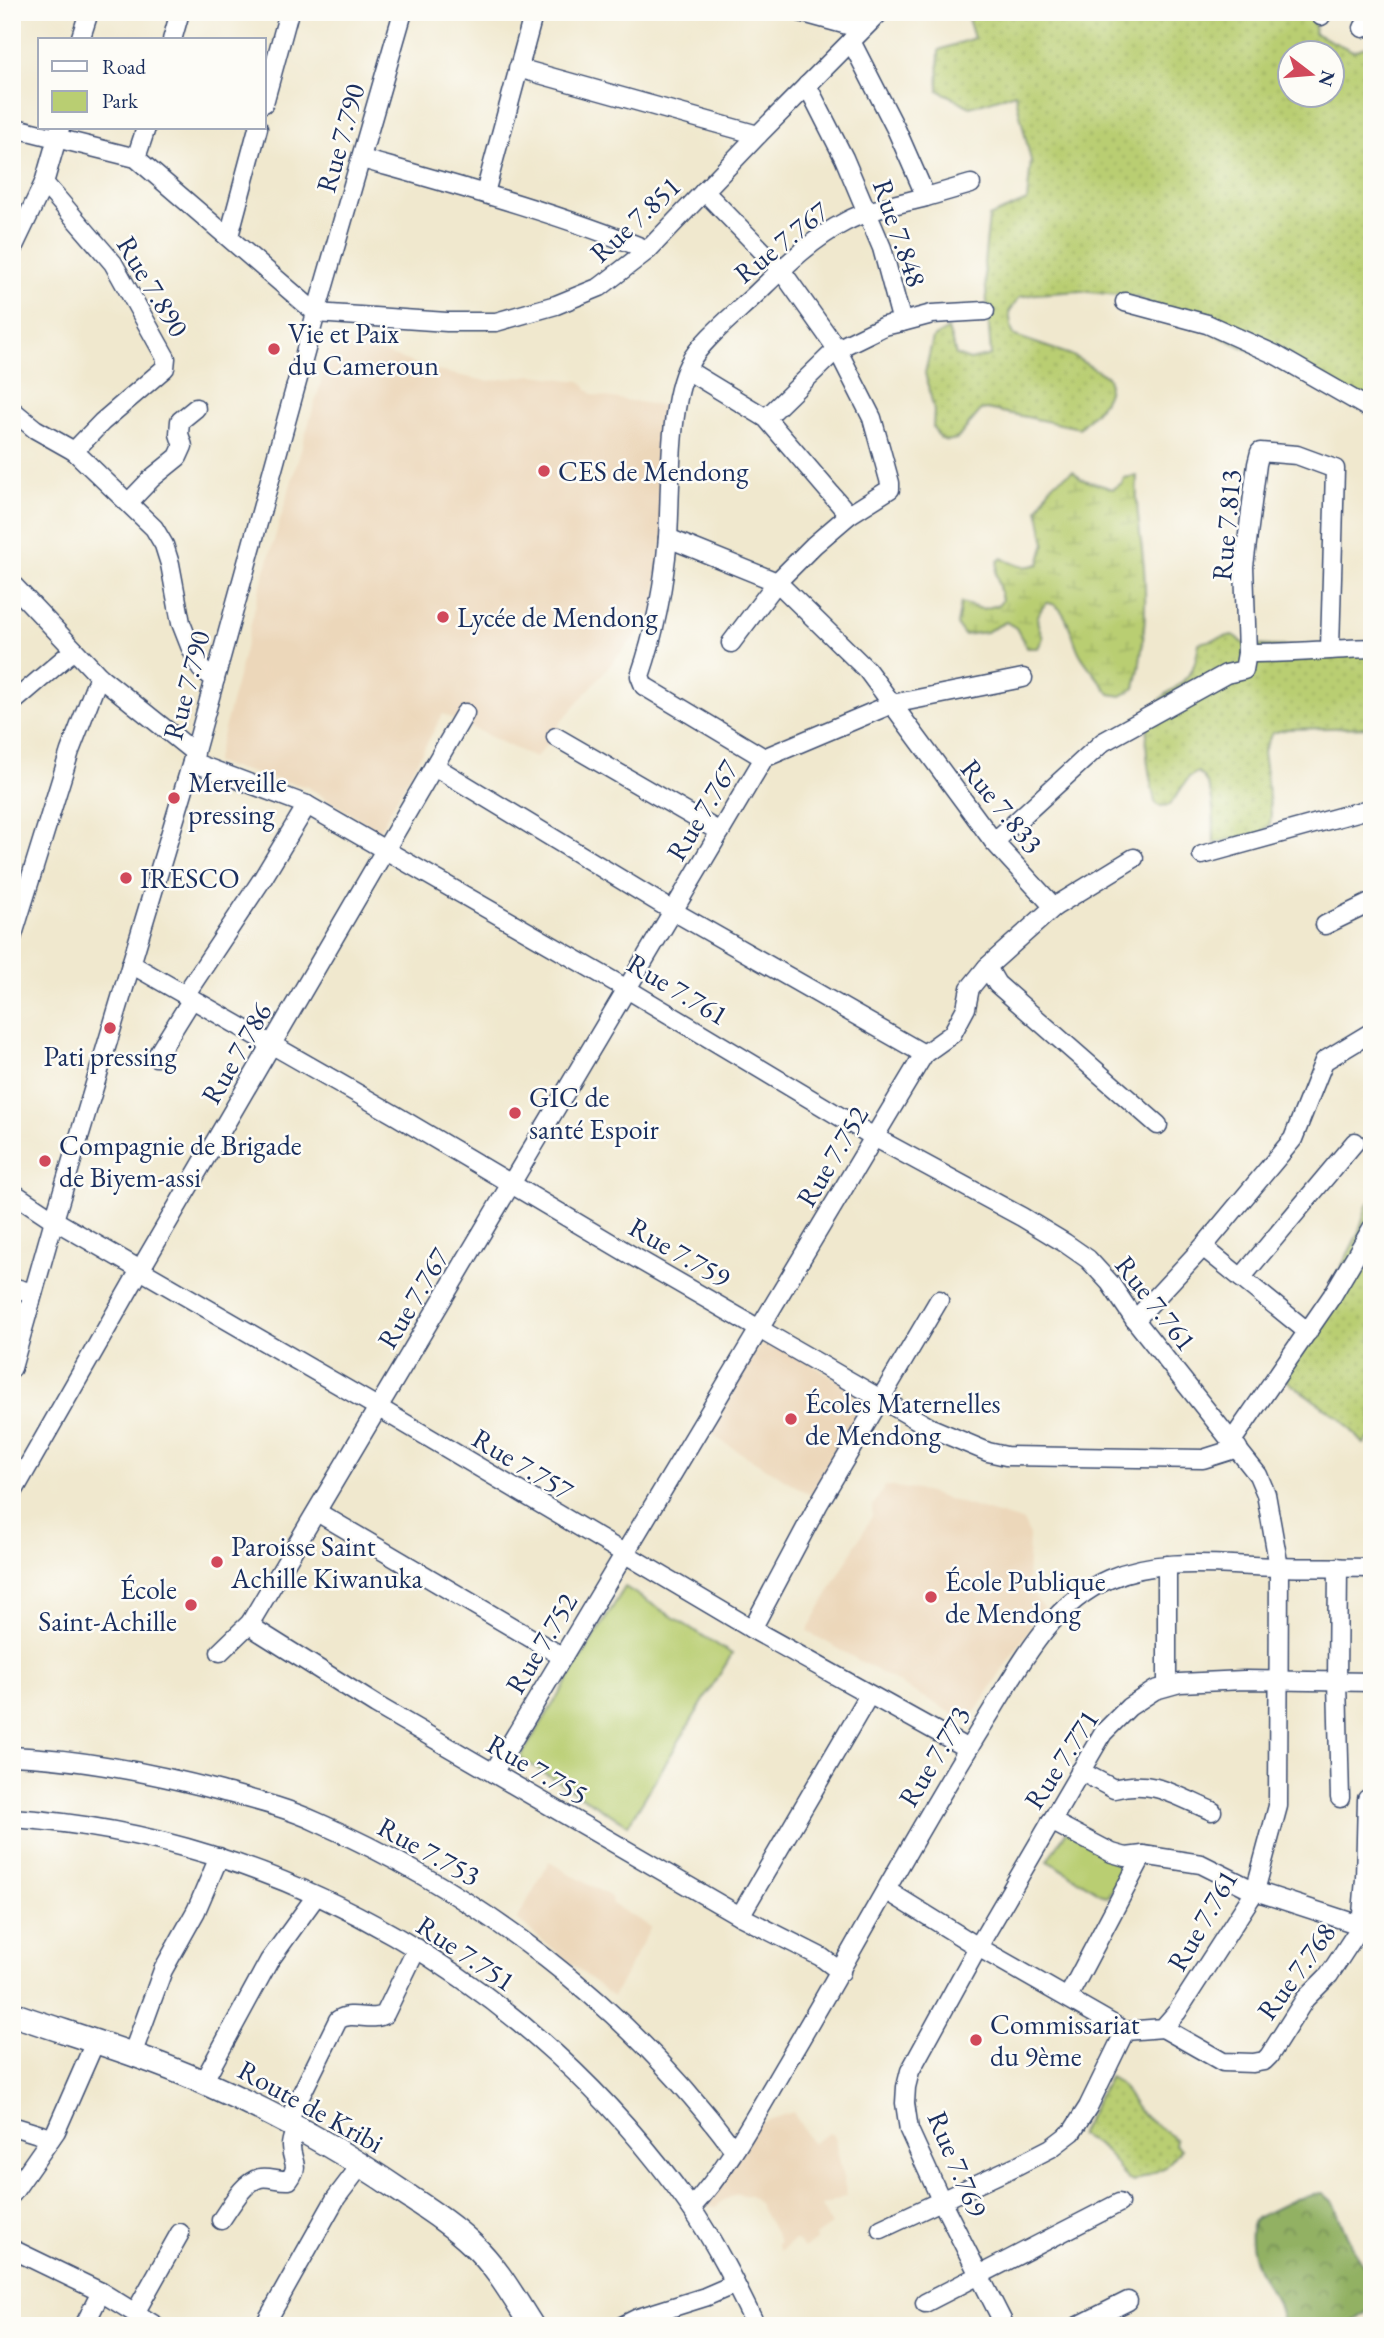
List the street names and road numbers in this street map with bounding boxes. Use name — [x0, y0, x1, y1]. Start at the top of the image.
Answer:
street label: Rue 7.790 — [307, 79, 373, 197]
street label: Rue 7.851 — [582, 168, 688, 270]
street label: Rue 7.848 — [865, 174, 935, 292]
street label: Rue 7.767 — [726, 193, 836, 291]
street label: Rue 7.890 — [109, 229, 197, 343]
street label: Rue 7.813 — [1203, 468, 1249, 582]
street label: Rue 7.790 — [154, 627, 218, 743]
street label: Rue 7.833 — [953, 751, 1051, 861]
street label: Rue 7.767 — [658, 752, 746, 867]
street label: Rue 7.761 — [621, 945, 735, 1033]
street label: Rue 7.786 — [193, 996, 279, 1110]
street label: Rue 7.752 — [788, 1098, 876, 1213]
street label: Rue 7.759 — [623, 1209, 737, 1295]
street label: Rue 7.767 — [369, 1240, 457, 1355]
street label: Rue 7.761 — [1108, 1248, 1204, 1358]
street label: Rue 7.757 — [466, 1420, 581, 1508]
street label: Rue 7.752 — [497, 1585, 585, 1700]
street label: Rue 7.773 — [890, 1699, 978, 1813]
street label: Rue 7.771 — [1016, 1702, 1106, 1816]
street label: Rue 7.755 — [481, 1726, 595, 1812]
street label: Rue 7.753 — [372, 1808, 486, 1894]
street label: Rue 7.761 — [1159, 1863, 1245, 1977]
street label: Rue 7.751 — [410, 1907, 522, 1999]
street label: Rue 7.768 — [1249, 1915, 1343, 2027]
street label: Route de Kribi — [232, 2051, 390, 2161]
street label: Rue 7.769 — [920, 2106, 996, 2222]

